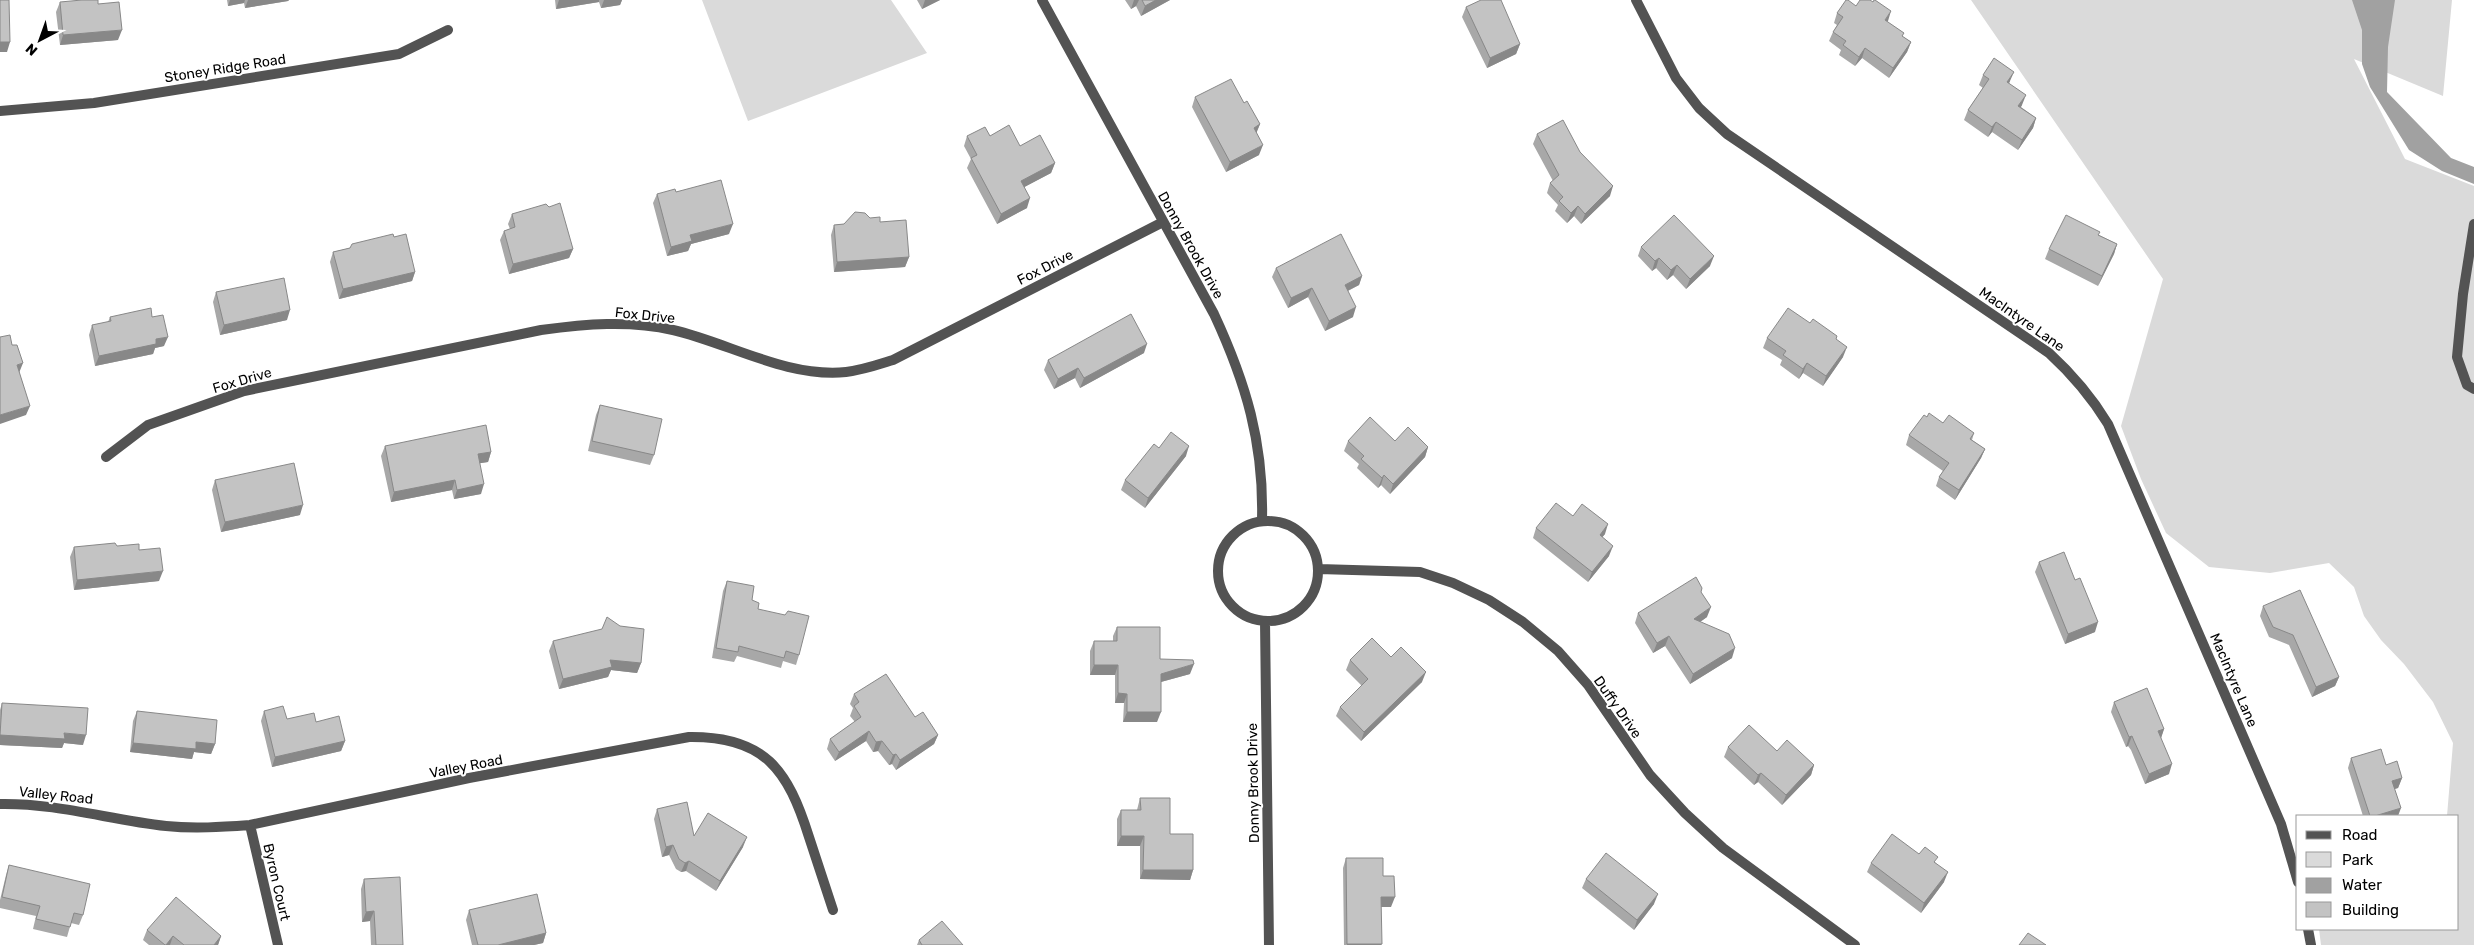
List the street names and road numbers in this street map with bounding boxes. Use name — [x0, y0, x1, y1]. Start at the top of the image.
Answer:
street label: Stoney Ridge Road — [163, 50, 287, 86]
street label: Donny Brook Drive — [1154, 189, 1227, 302]
street label: Fox Drive — [1014, 246, 1076, 289]
street label: MacIntyre Lane — [1976, 284, 2068, 355]
street label: Fox Drive — [614, 304, 676, 327]
street label: Fox Drive — [211, 364, 274, 397]
street label: MacIntyre Lane — [2206, 631, 2261, 730]
street label: Duffy Drive — [1590, 673, 1645, 742]
street label: Donny Brook Drive — [1244, 723, 1263, 843]
street label: Valley Road — [428, 751, 504, 782]
street label: Valley Road — [18, 783, 94, 808]
street label: Byron Court — [259, 842, 294, 923]

